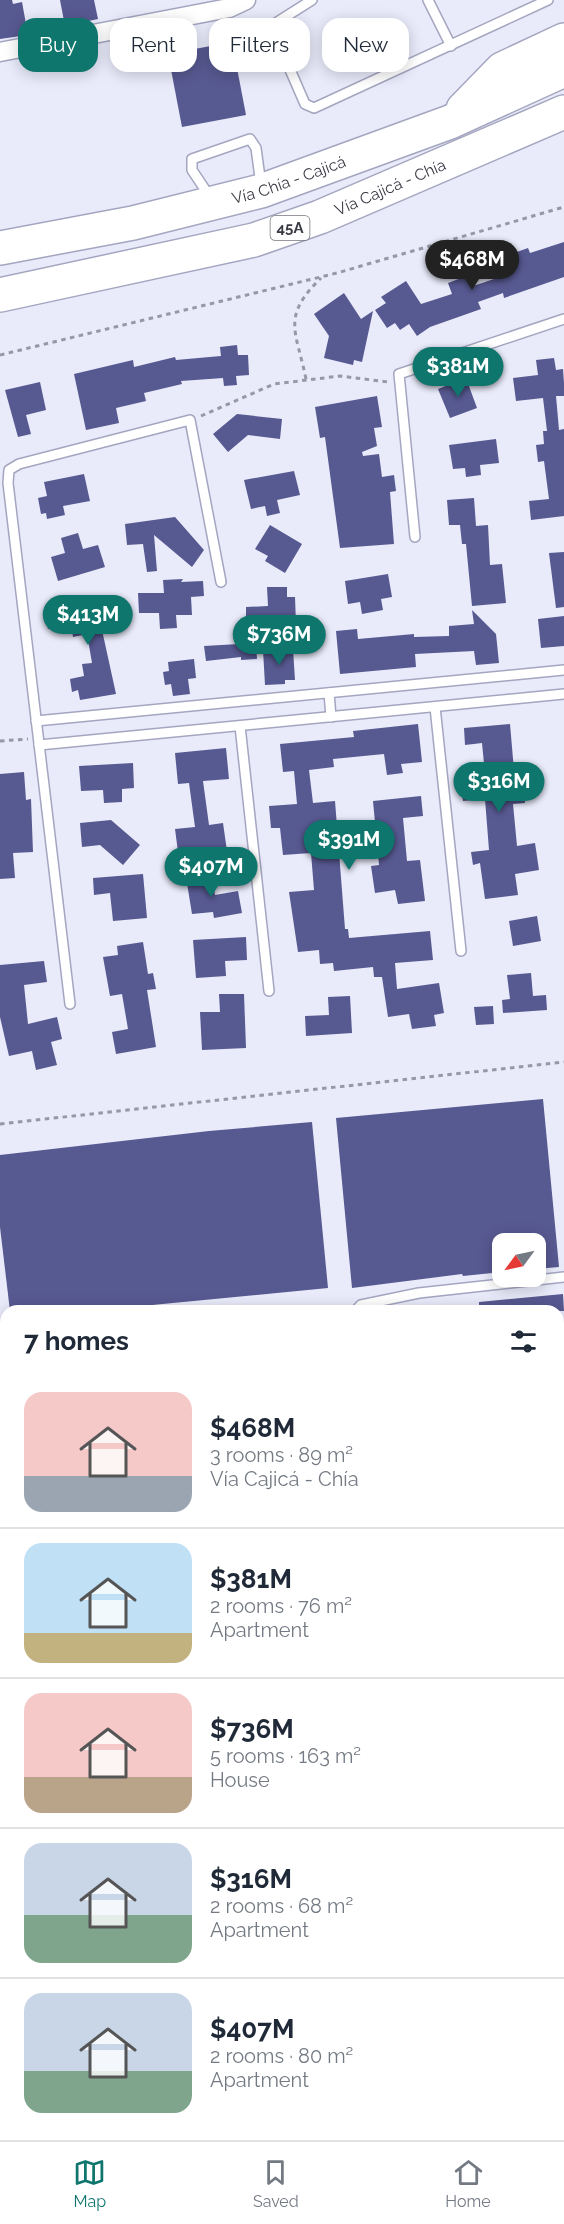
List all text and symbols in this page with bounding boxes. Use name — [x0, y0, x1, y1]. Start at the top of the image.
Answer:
chip: Buy — [18, 18, 98, 72]
chip: Rent — [110, 18, 197, 72]
chip: Filters — [209, 18, 310, 72]
chip: New — [322, 18, 409, 72]
street label: Vía Chía - Cajicá — [230, 152, 348, 208]
street label: Vía Cajicá - Chía — [332, 155, 449, 220]
road number: 45A — [270, 216, 310, 240]
pin: $468M — [430, 240, 514, 291]
text: $468M — [439, 247, 505, 271]
pin: $381M — [416, 347, 500, 398]
text: $381M — [427, 354, 490, 378]
pin: $413M — [46, 595, 130, 646]
text: $413M — [57, 602, 119, 626]
pin: $736M — [237, 615, 321, 666]
text: $736M — [247, 622, 311, 646]
pin: $316M — [457, 762, 541, 813]
text: $316M — [467, 769, 531, 793]
pin: $391M — [307, 820, 391, 871]
text: $391M — [318, 827, 380, 851]
pin: $407M — [169, 847, 253, 898]
text: $407M — [179, 854, 243, 878]
north arrow — [492, 1233, 546, 1287]
map controls — [492, 1233, 546, 1287]
icon: filters — [507, 1325, 540, 1358]
text: 7 homes — [24, 1326, 129, 1356]
text: $468M — [210, 1413, 295, 1443]
icon: home — [72, 1416, 144, 1488]
text: 3 rooms · 89 m² — [210, 1443, 353, 1467]
text: Vía Cajicá - Chía — [210, 1467, 359, 1491]
text: $381M — [210, 1564, 292, 1594]
icon: home — [72, 1567, 144, 1639]
text: 2 rooms · 76 m² — [210, 1594, 352, 1618]
text: Apartment — [210, 1618, 309, 1642]
text: $736M — [210, 1714, 294, 1744]
icon: home — [72, 1717, 144, 1789]
text: 5 rooms · 163 m² — [210, 1744, 361, 1768]
text: House — [210, 1768, 270, 1792]
text: $316M — [210, 1864, 292, 1894]
icon: home — [72, 1867, 144, 1939]
text: 2 rooms · 68 m² — [210, 1894, 353, 1918]
text: Apartment — [210, 1918, 309, 1942]
text: $407M — [210, 2014, 294, 2044]
icon: home — [72, 2017, 144, 2089]
text: 2 rooms · 80 m² — [210, 2044, 353, 2068]
text: Apartment — [210, 2068, 309, 2092]
tab: Map — [73, 2156, 106, 2211]
tab: Saved — [253, 2156, 299, 2211]
tab: Home — [445, 2156, 491, 2211]

